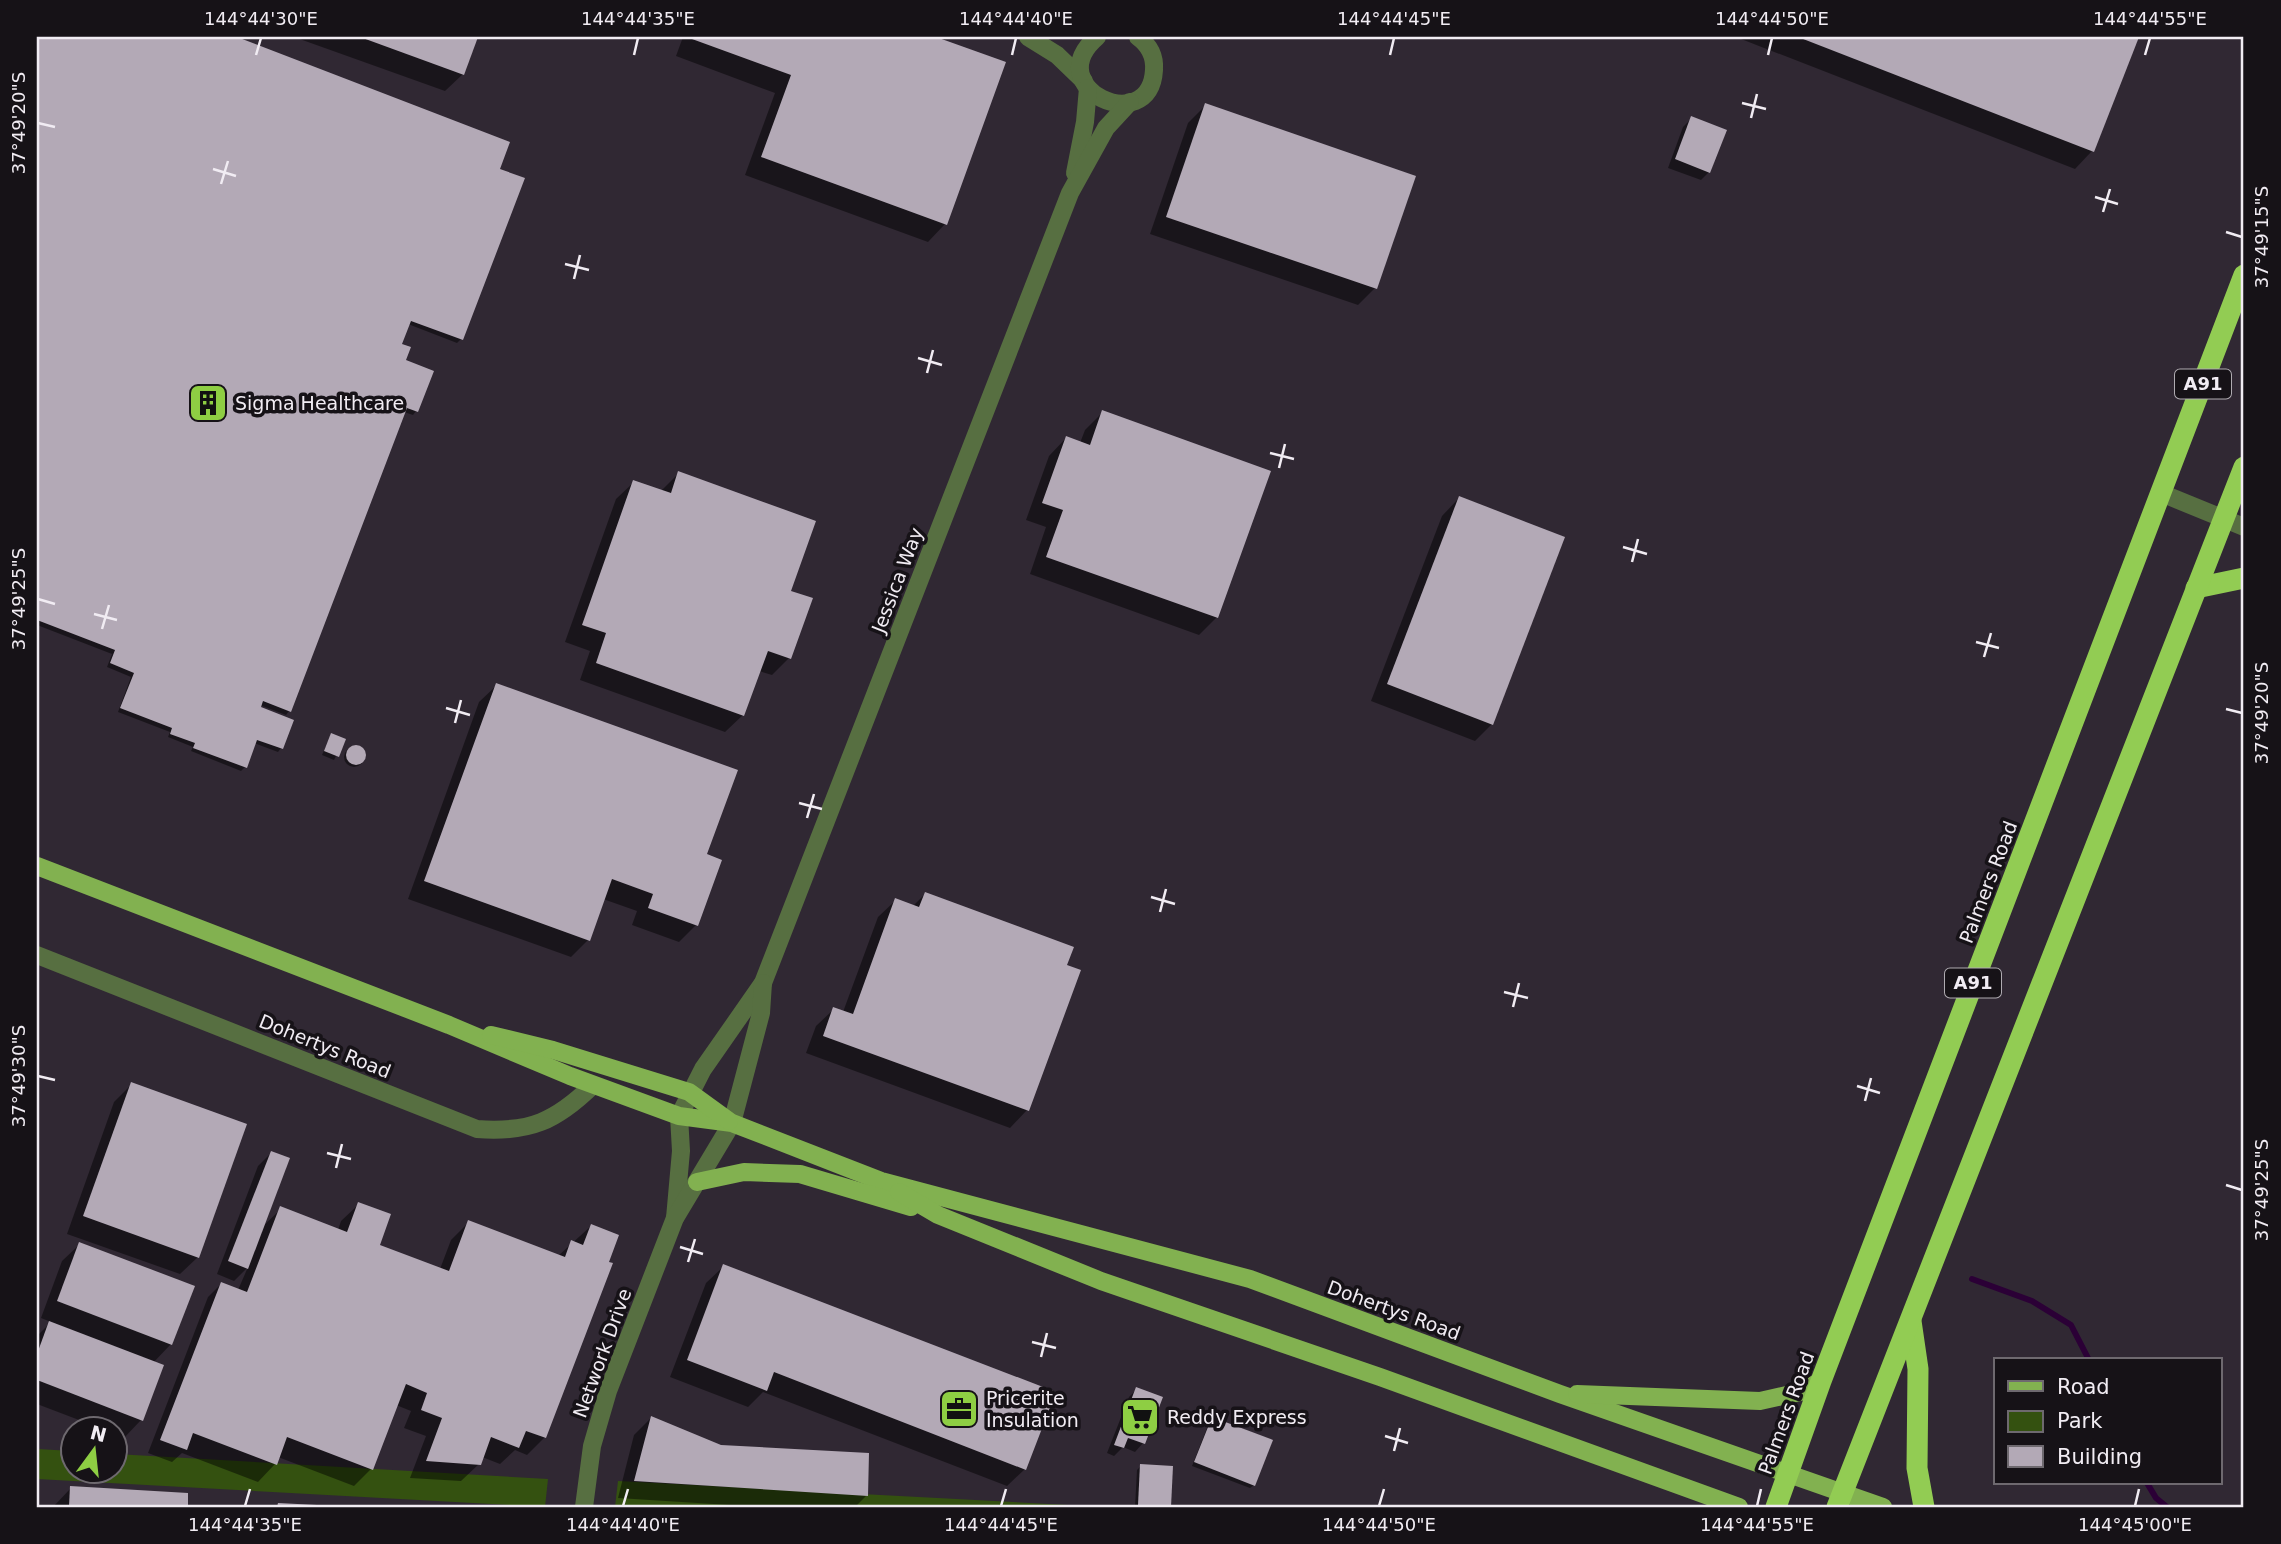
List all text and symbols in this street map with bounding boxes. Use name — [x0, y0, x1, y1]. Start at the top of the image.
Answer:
text: 144°44'30"E — [204, 8, 318, 29]
text: 144°44'35"E — [581, 8, 695, 29]
text: 144°44'40"E — [959, 8, 1073, 29]
text: 144°44'45"E — [1337, 8, 1451, 29]
text: 144°44'50"E — [1715, 8, 1829, 29]
text: 144°44'55"E — [2093, 8, 2207, 29]
text: 37°49'20"S — [8, 72, 29, 174]
text: 37°49'15"S — [2251, 186, 2272, 288]
road number: A91 — [2175, 370, 2231, 398]
building icon: Sigma Healthcare — [187, 382, 229, 424]
place label: Sigma Healthcare — [235, 392, 404, 414]
street label: Jessica Way — [866, 524, 927, 637]
text: 37°49'25"S — [8, 548, 29, 650]
text: 37°49'20"S — [2251, 662, 2272, 764]
street label: Palmers Road — [1955, 818, 2021, 946]
road number: A91 — [1945, 968, 2001, 998]
street label: Dohertys Road — [256, 1010, 394, 1082]
text: 37°49'30"S — [8, 1025, 29, 1127]
text: 37°49'25"S — [2251, 1139, 2272, 1241]
street label: Dohertys Road — [1324, 1276, 1464, 1344]
street label: Network Drive — [568, 1285, 636, 1421]
street label: Palmers Road — [1754, 1349, 1818, 1477]
legend — [1994, 1358, 2222, 1484]
text: Road — [2057, 1375, 2110, 1399]
place label: Pricerite Insulation — [986, 1387, 1079, 1431]
office icon: Pricerite Insulation — [938, 1388, 980, 1430]
supermarket icon: Reddy Express — [1119, 1396, 1161, 1438]
place label: Reddy Express — [1167, 1406, 1307, 1428]
text: Park — [2057, 1409, 2103, 1433]
north arrow — [60, 1414, 130, 1484]
text: N — [88, 1421, 109, 1446]
text: Building — [2057, 1445, 2142, 1469]
text: 144°44'35"E — [188, 1514, 302, 1535]
text: 144°44'40"E — [566, 1514, 680, 1535]
text: 144°44'45"E — [944, 1514, 1058, 1535]
text: 144°44'50"E — [1322, 1514, 1436, 1535]
text: 144°44'55"E — [1700, 1514, 1814, 1535]
text: 144°45'00"E — [2078, 1514, 2192, 1535]

